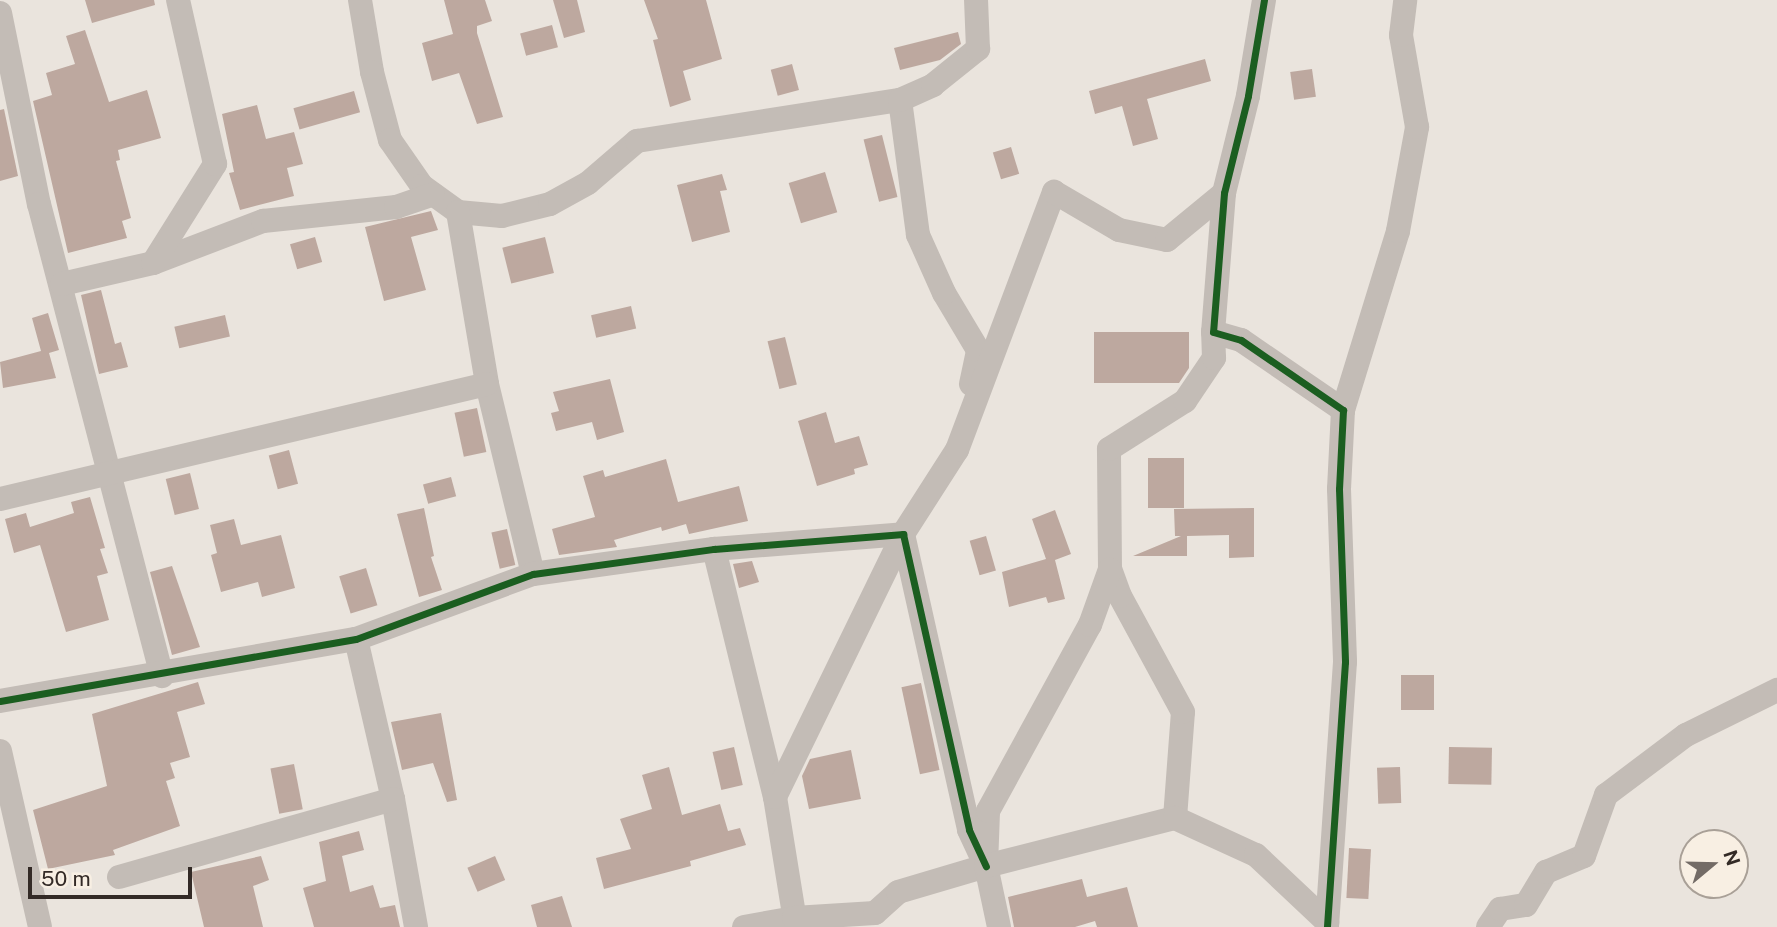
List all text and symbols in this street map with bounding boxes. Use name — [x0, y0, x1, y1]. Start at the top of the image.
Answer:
north arrow — [1679, 829, 1749, 899]
text: N — [1719, 847, 1745, 868]
scale bar — [32, 853, 196, 897]
text: 50 m — [41, 866, 91, 891]

